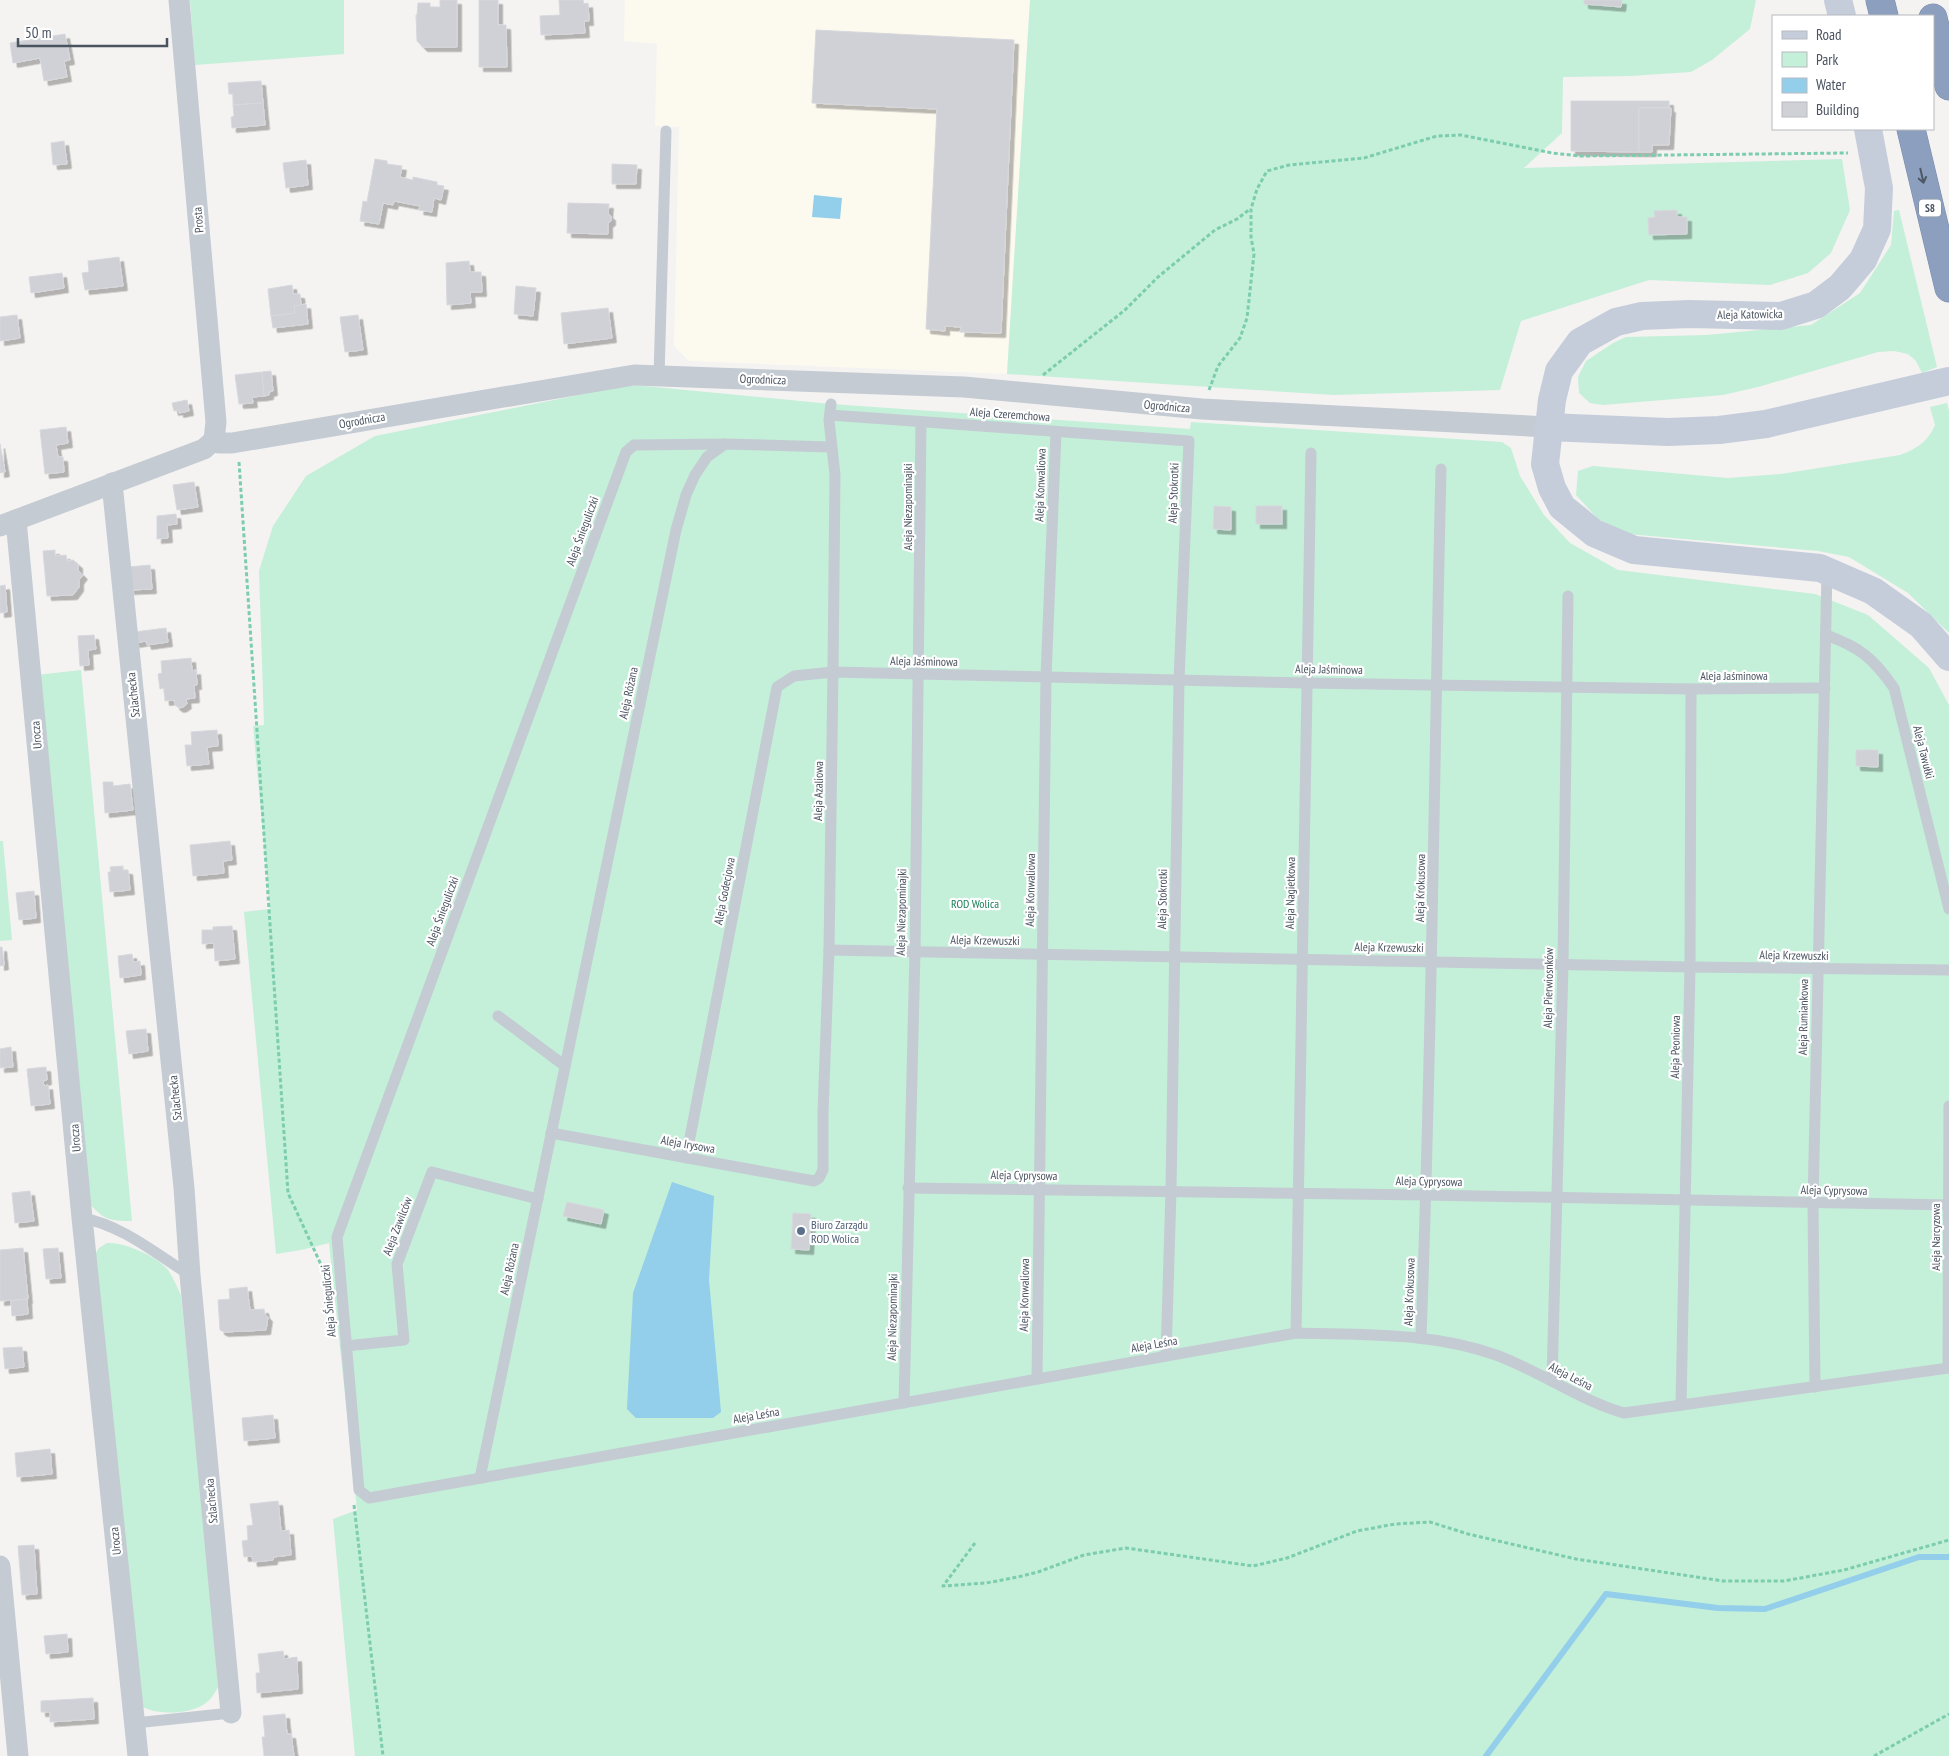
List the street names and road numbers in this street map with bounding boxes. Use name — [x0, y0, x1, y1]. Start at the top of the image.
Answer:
road number: S8 — [1919, 200, 1941, 217]
street label: Prosta — [189, 206, 207, 233]
street label: Aleja Katowicka — [1717, 306, 1783, 322]
street label: Ogrodnicza — [739, 371, 787, 387]
street label: Ogrodnicza — [1143, 396, 1191, 416]
street label: Aleja Czeremchowa — [969, 404, 1051, 424]
street label: Ogrodnicza — [338, 409, 386, 431]
street label: Aleja Konwaliowa — [1031, 448, 1049, 522]
street label: Aleja Stokrotki — [1164, 462, 1182, 524]
street label: Aleja Niezapominajki — [900, 463, 915, 551]
street label: Aleja Śnieguliczki — [563, 494, 601, 568]
street label: Aleja Jaśminowa — [890, 653, 958, 669]
street label: Aleja Jaśminowa — [1295, 661, 1363, 677]
street label: Aleja Różana — [615, 665, 641, 720]
street label: Aleja Jaśminowa — [1700, 668, 1768, 683]
street label: Szlachecka — [123, 672, 143, 718]
street label: Urocza — [27, 720, 45, 750]
street label: Aleja Tawułki — [1910, 724, 1938, 780]
street label: Aleja Azaliowa — [810, 761, 826, 821]
street label: Aleja Konwaliowa — [1022, 853, 1038, 927]
street label: Aleja Krokusowa — [1412, 853, 1428, 922]
street label: Aleja Godecjowa — [710, 856, 738, 926]
street label: Aleja Nagietkowa — [1282, 857, 1298, 929]
street label: Aleja Niezapominajki — [893, 868, 909, 956]
street label: Aleja Stokrotki — [1154, 869, 1170, 929]
street label: Aleja Śnieguliczki — [423, 874, 461, 948]
street label: Aleja Krzewuszki — [950, 932, 1020, 948]
street label: Aleja Krzewuszki — [1354, 939, 1424, 955]
street label: Aleja Pierwiosnków — [1540, 947, 1556, 1028]
street label: Aleja Krzewuszki — [1759, 947, 1829, 963]
street label: Aleja Rumiankowa — [1795, 979, 1811, 1055]
street label: Aleja Peoniowa — [1667, 1015, 1683, 1079]
street label: Szlachecka — [165, 1075, 185, 1121]
street label: Urocza — [66, 1123, 84, 1153]
street label: Aleja Irysowa — [660, 1132, 717, 1156]
street label: Aleja Cyprysowa — [990, 1167, 1058, 1183]
street label: Aleja Cyprysowa — [1395, 1173, 1463, 1189]
street label: Aleja Cyprysowa — [1800, 1182, 1868, 1198]
street label: Aleja Zawilców — [379, 1194, 415, 1258]
street label: Aleja Narcyzowa — [1928, 1203, 1943, 1271]
street label: Aleja Różana — [496, 1241, 522, 1296]
street label: Aleja Krokusowa — [1400, 1257, 1418, 1326]
street label: Aleja Konwaliowa — [1016, 1258, 1032, 1332]
street label: Aleja Śnieguliczki — [317, 1264, 339, 1338]
street label: Aleja Niezapominajki — [884, 1273, 900, 1361]
street label: Aleja Leśna — [1130, 1333, 1179, 1355]
street label: Aleja Leśna — [1547, 1359, 1595, 1393]
street label: Aleja Leśna — [732, 1404, 781, 1426]
street label: Szlachecka — [202, 1478, 220, 1524]
street label: Urocza — [106, 1526, 124, 1556]

